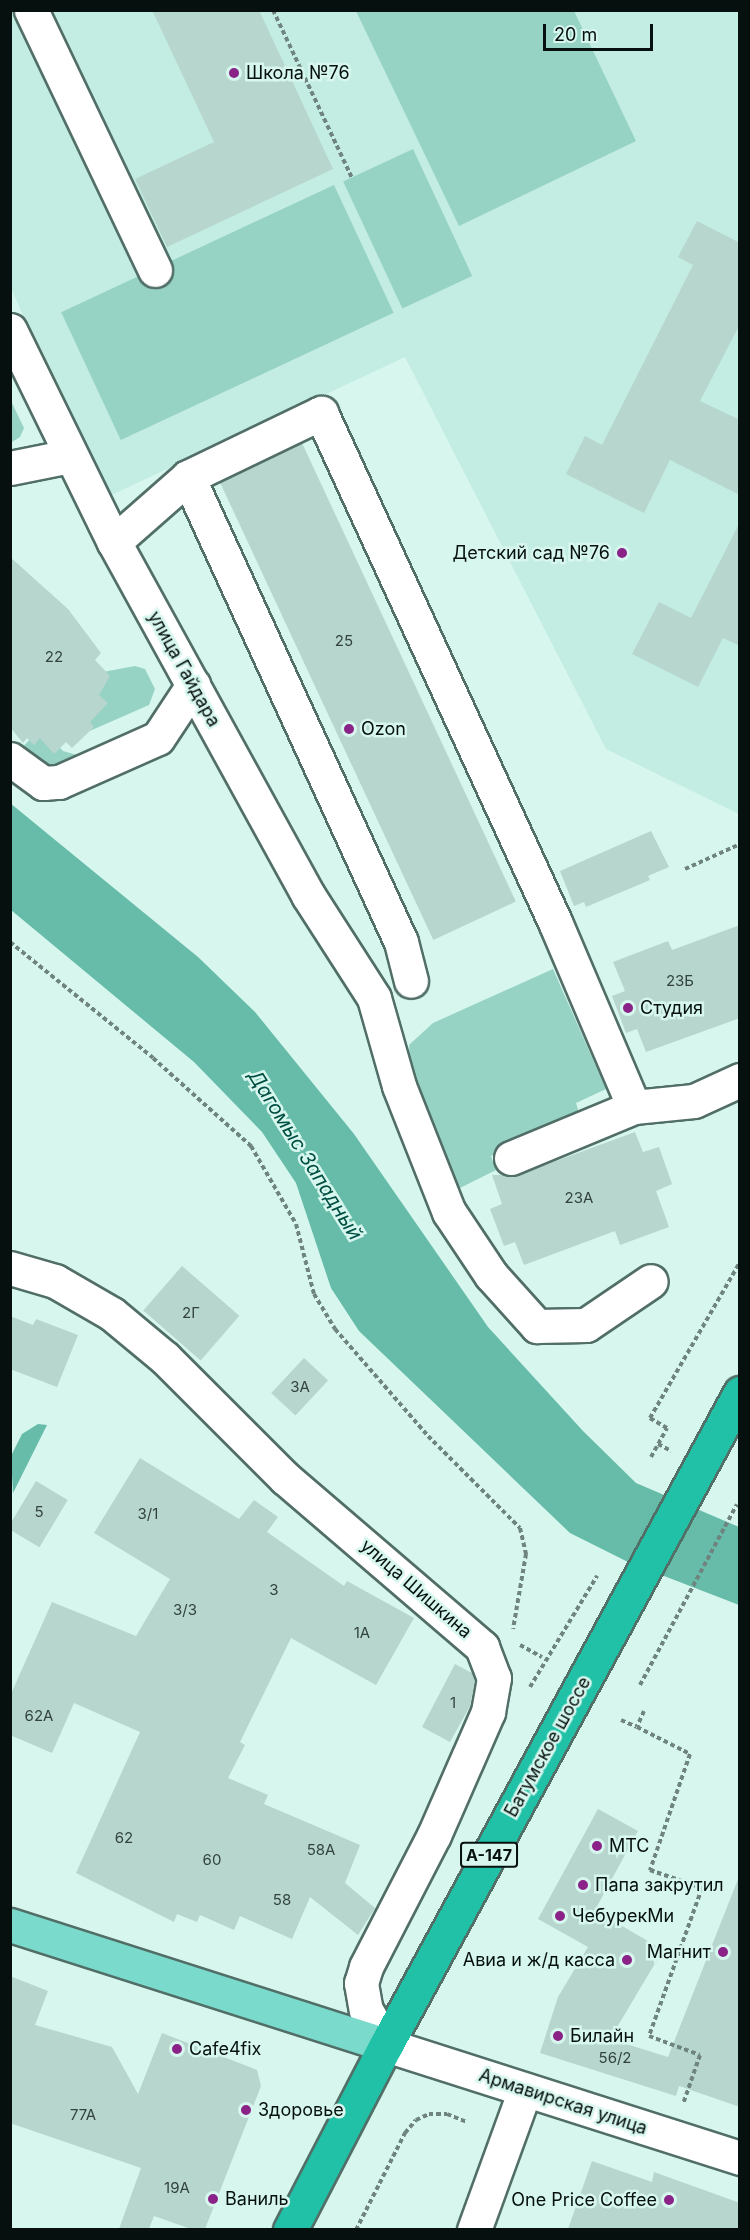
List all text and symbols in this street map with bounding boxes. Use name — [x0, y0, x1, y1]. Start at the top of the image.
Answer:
scale bar — [546, 12, 656, 50]
text: 20 m — [554, 24, 597, 45]
place label: Школа №76 — [246, 62, 350, 84]
marker: Школа №76 — [227, 66, 241, 80]
place label: Детский сад №76 — [453, 542, 610, 564]
marker: Детский сад №76 — [615, 546, 629, 560]
street label: улица Гайдара — [143, 607, 225, 731]
house number: 25 — [335, 632, 353, 650]
house number: 22 — [45, 648, 63, 666]
place label: Ozon — [361, 718, 406, 740]
marker: Ozon — [342, 722, 356, 736]
house number: 23Б — [666, 972, 694, 990]
place label: Студия — [640, 997, 703, 1019]
marker: Студия — [621, 1001, 635, 1015]
water label: Дагомыс Западный — [243, 1066, 367, 1244]
house number: 23А — [565, 1189, 593, 1207]
house number: 2Г — [182, 1304, 200, 1322]
house number: 3А — [290, 1378, 310, 1396]
house number: 5 — [34, 1503, 44, 1521]
house number: 3/1 — [138, 1505, 158, 1523]
street label: улица Шишкина — [356, 1535, 476, 1643]
house number: 3 — [269, 1581, 279, 1599]
house number: 3/3 — [173, 1601, 197, 1619]
house number: 1А — [354, 1624, 370, 1642]
street label: Батумское шоссе — [500, 1673, 596, 1821]
house number: 1 — [450, 1694, 456, 1712]
house number: 62А — [25, 1707, 53, 1725]
house number: 62 — [115, 1829, 133, 1847]
place label: МТС — [609, 1835, 649, 1857]
marker: МТС — [590, 1839, 604, 1853]
house number: 58А — [307, 1841, 335, 1859]
road number: А-147 — [459, 1842, 519, 1868]
house number: 60 — [203, 1851, 221, 1869]
place label: Папа закрутил — [595, 1874, 724, 1896]
marker: Папа закрутил — [576, 1878, 590, 1892]
house number: 58 — [273, 1891, 291, 1909]
place label: ЧебурекМи — [572, 1905, 674, 1927]
marker: ЧебурекМи — [553, 1909, 567, 1923]
place label: Магнит — [647, 1941, 711, 1963]
marker: Магнит — [716, 1945, 730, 1959]
place label: Авиа и ж/д касса — [463, 1949, 615, 1971]
marker: Авиа и ж/д касса — [620, 1953, 634, 1967]
place label: Билайн — [570, 2025, 634, 2047]
marker: Билайн — [551, 2029, 565, 2043]
place label: Cafe4fix — [189, 2038, 261, 2060]
marker: Cafe4fix — [170, 2042, 184, 2056]
house number: 56/2 — [599, 2049, 631, 2067]
street label: Армавирская улица — [476, 2065, 650, 2139]
place label: Здоровье — [258, 2099, 344, 2121]
marker: Здоровье — [239, 2103, 253, 2117]
house number: 77А — [70, 2106, 96, 2124]
house number: 19А — [164, 2179, 190, 2197]
place label: Ваниль — [225, 2188, 289, 2210]
place label: One Price Coffee — [511, 2189, 657, 2211]
marker: Ваниль — [206, 2192, 220, 2206]
marker: One Price Coffee — [662, 2193, 676, 2207]

